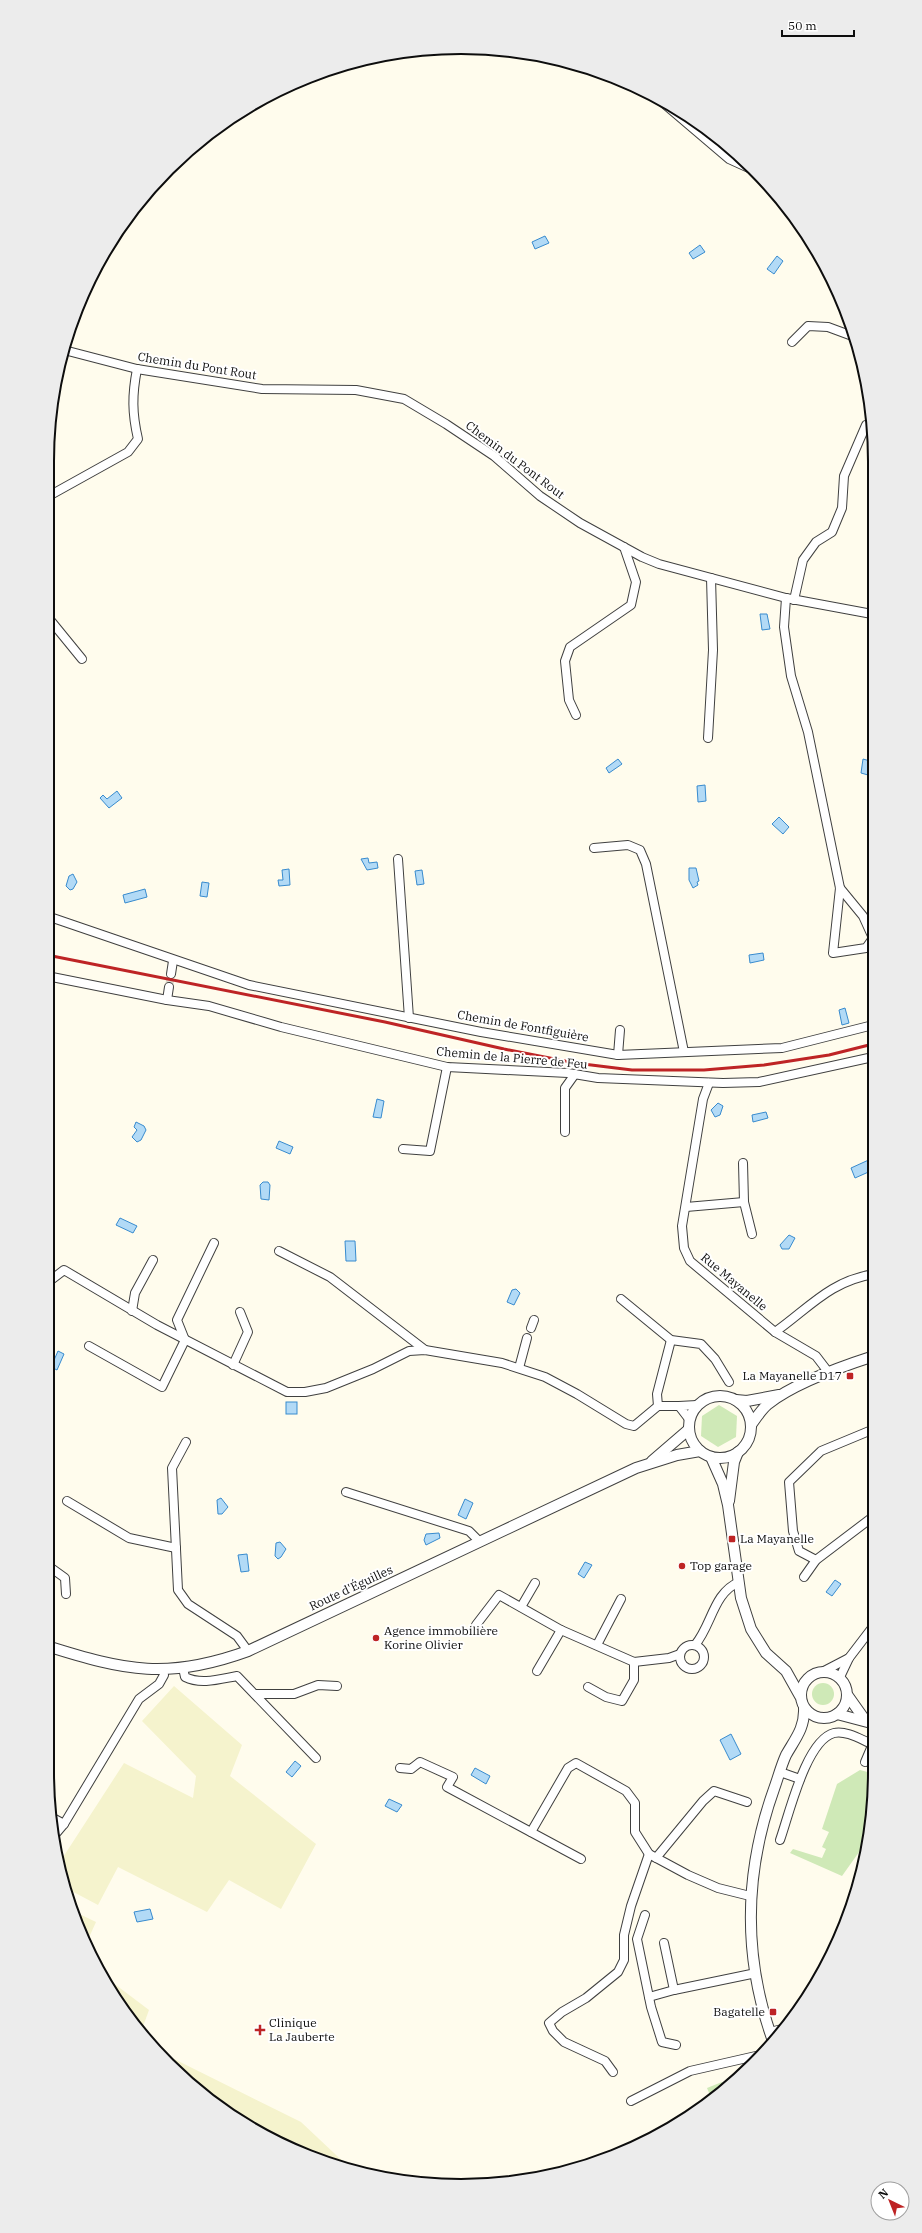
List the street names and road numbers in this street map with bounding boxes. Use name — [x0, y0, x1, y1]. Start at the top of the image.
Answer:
street label: Chemin du Pont Rout — [137, 349, 257, 382]
street label: Chemin du Pont Rout — [463, 418, 568, 502]
street label: Chemin de Fontfiguière — [456, 1007, 590, 1044]
street label: Chemin de la Pierre de Feu — [436, 1043, 589, 1072]
street label: Rue Mayanelle — [698, 1249, 771, 1314]
street label: Route d'Éguilles — [307, 1562, 395, 1613]

